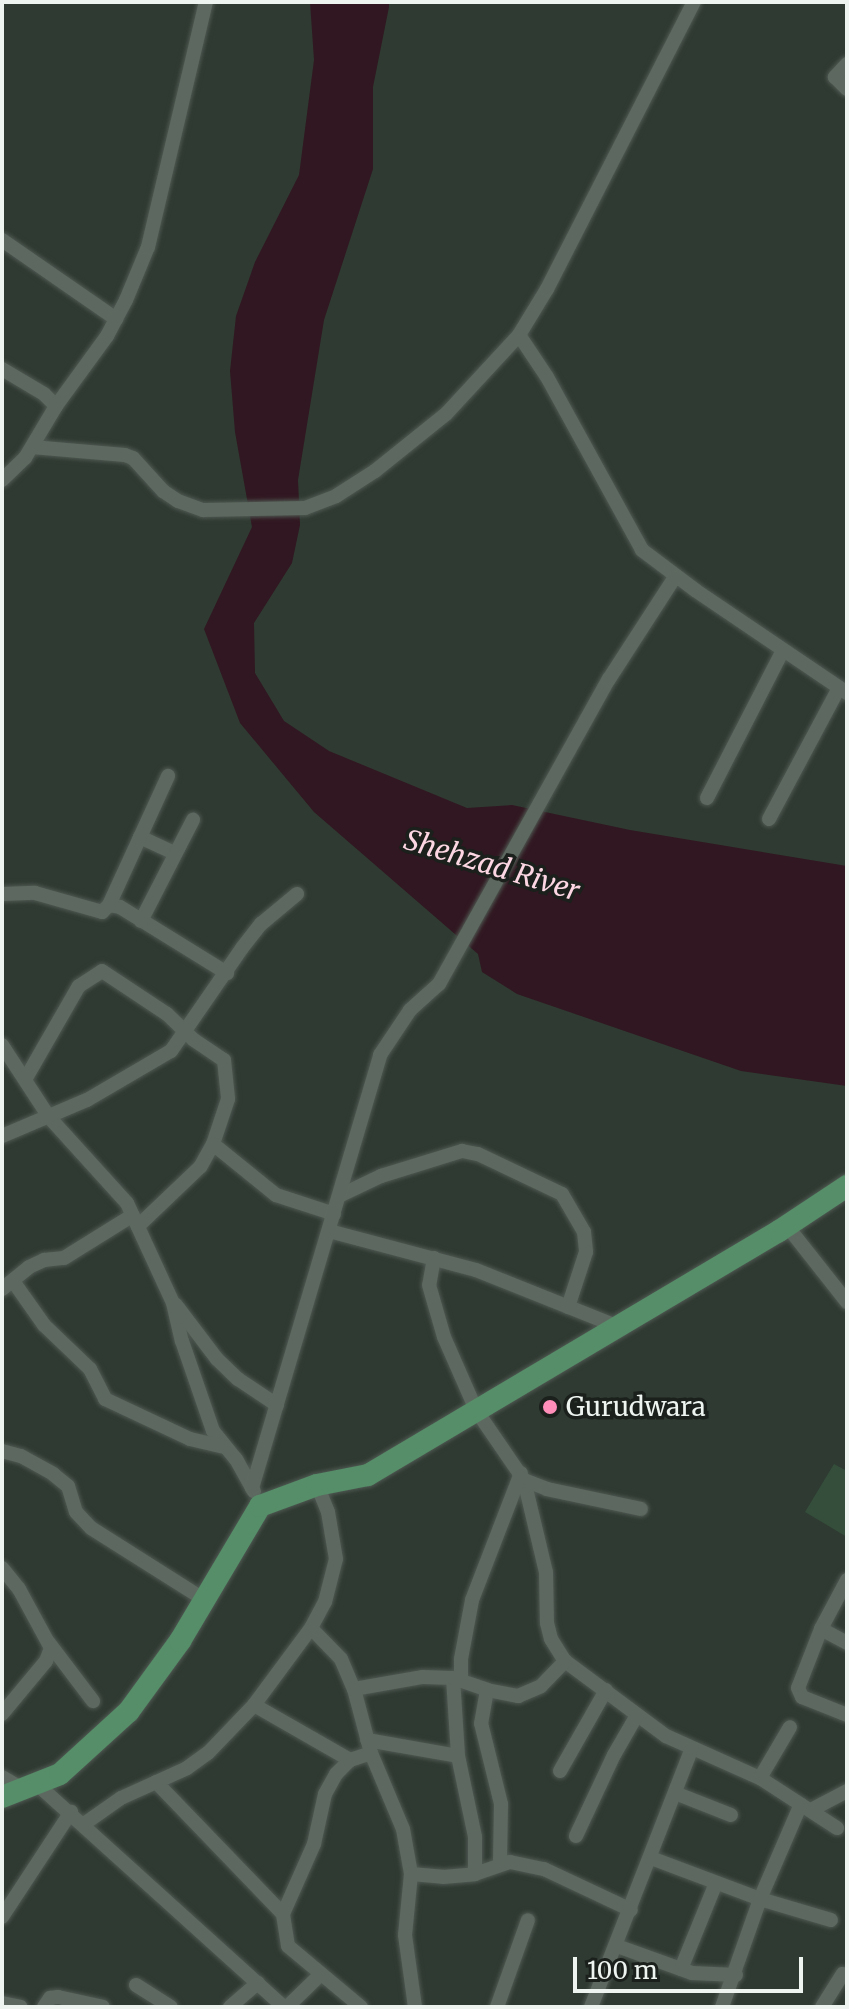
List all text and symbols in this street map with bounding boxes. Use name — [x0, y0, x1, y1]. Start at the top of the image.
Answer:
water label: Shehzad River — [400, 822, 584, 908]
place label: Gurudwara — [566, 1391, 706, 1423]
marker: Gurudwara — [541, 1398, 559, 1416]
scale bar — [577, 1941, 807, 1991]
text: 100 m — [587, 1955, 657, 1986]

